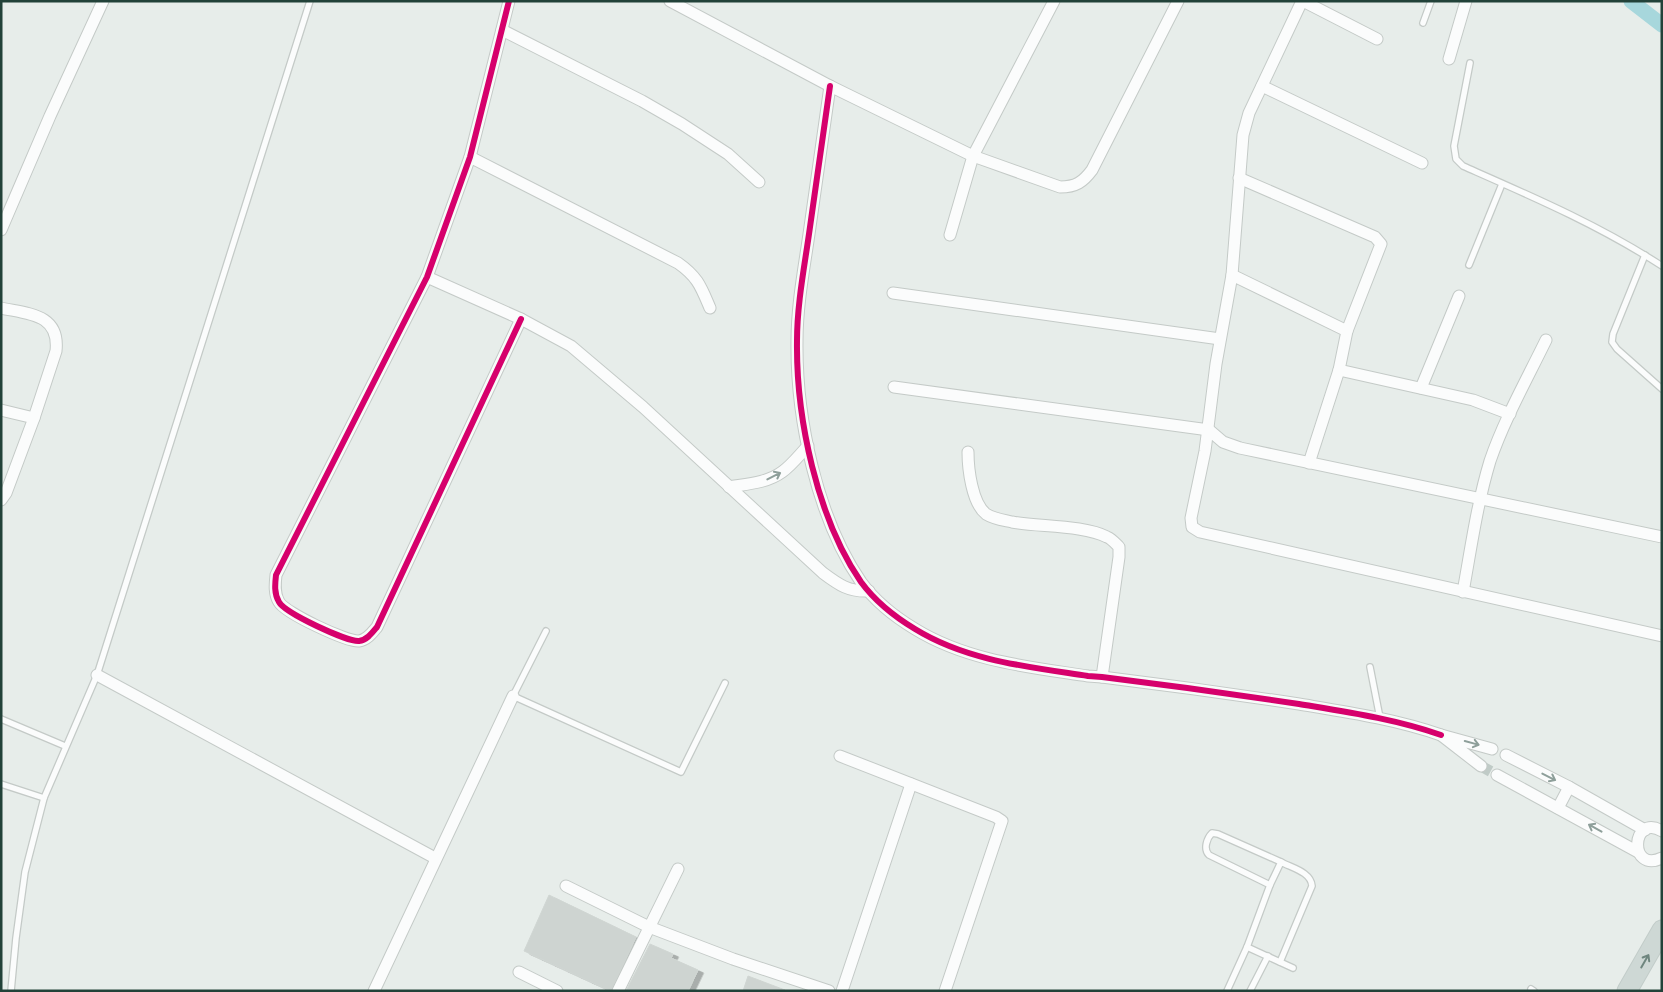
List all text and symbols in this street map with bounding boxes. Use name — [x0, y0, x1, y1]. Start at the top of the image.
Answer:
one-way arrow — [766, 471, 781, 481]
one-way arrow — [1464, 739, 1480, 749]
one-way arrow — [1541, 773, 1556, 782]
one-way arrow — [1588, 823, 1603, 833]
one-way arrow — [1640, 954, 1650, 968]

